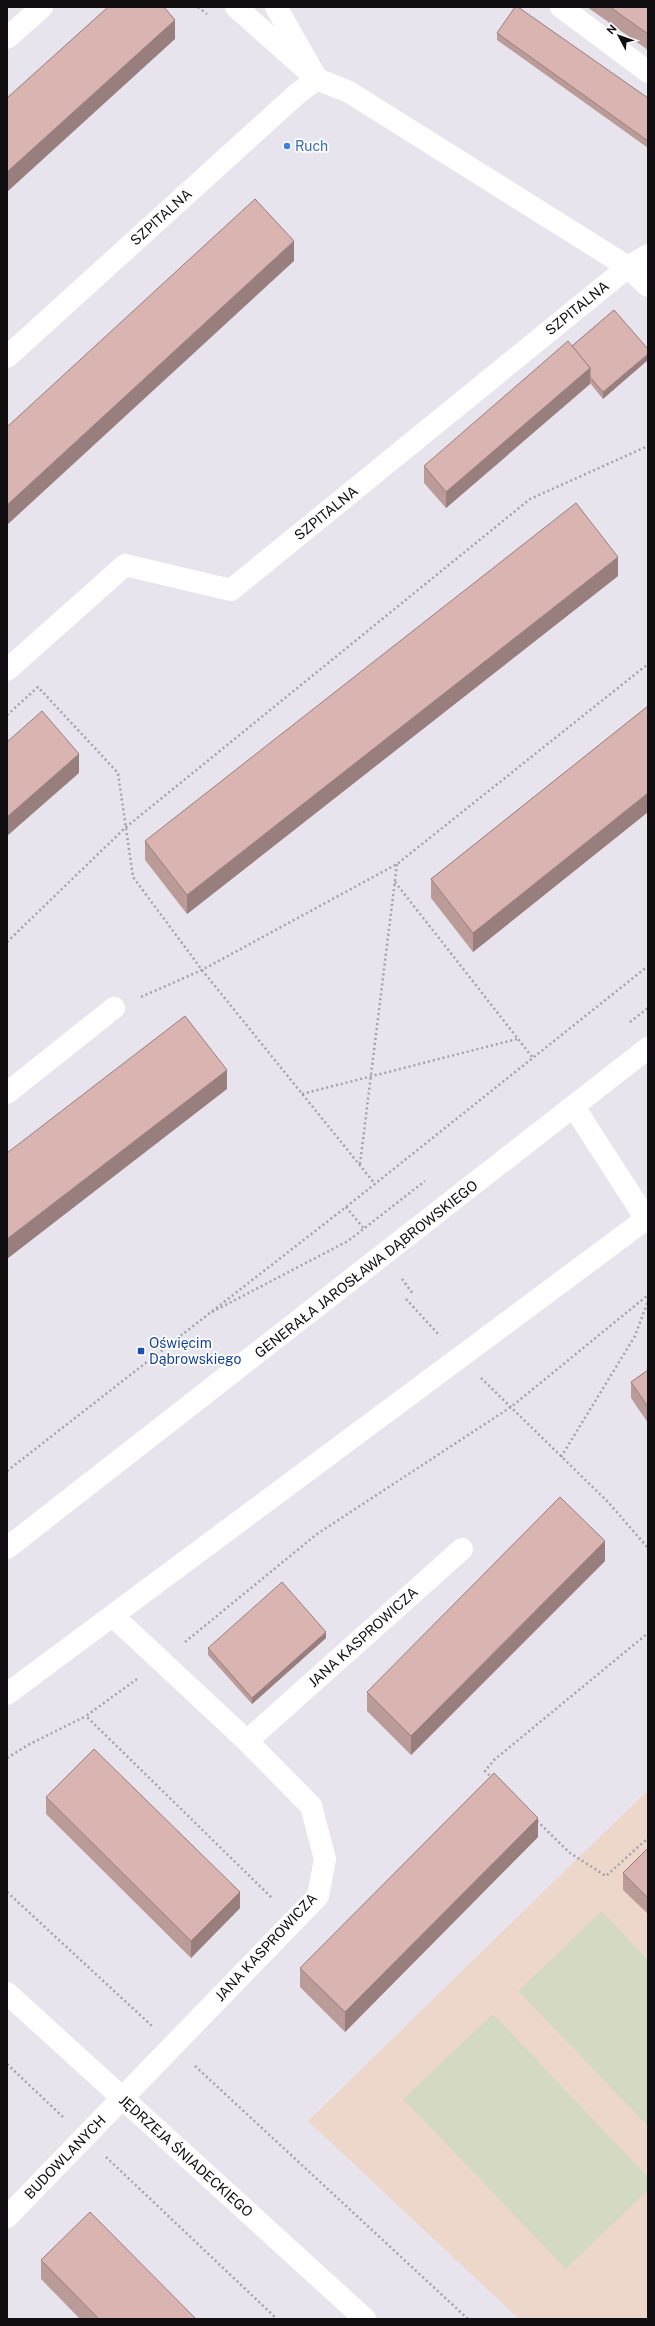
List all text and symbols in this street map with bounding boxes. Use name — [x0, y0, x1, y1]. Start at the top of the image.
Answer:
north arrow — [599, 16, 639, 56]
text: N — [604, 22, 619, 37]
place label: Ruch — [295, 138, 328, 154]
marker: Ruch — [282, 141, 292, 151]
street label: SZPITALNA — [127, 185, 195, 249]
street label: SZPITALNA — [542, 278, 612, 338]
street label: SZPITALNA — [291, 483, 361, 543]
street label: GENERAŁA JAROSŁAWA DĄBROWSKIEGO — [251, 1177, 481, 1361]
place label: Oświęcim Dąbrowskiego — [149, 1335, 242, 1367]
marker: Oświęcim Dąbrowskiego — [136, 1346, 146, 1356]
street label: JANA KASPROWICZA — [305, 1584, 421, 1690]
street label: JANA KASPROWICZA — [212, 1890, 320, 2004]
street label: JĘDRZEJA ŚNIADECKIEGO — [116, 2090, 257, 2220]
street label: BUDOWLANYCH — [21, 2112, 109, 2202]

